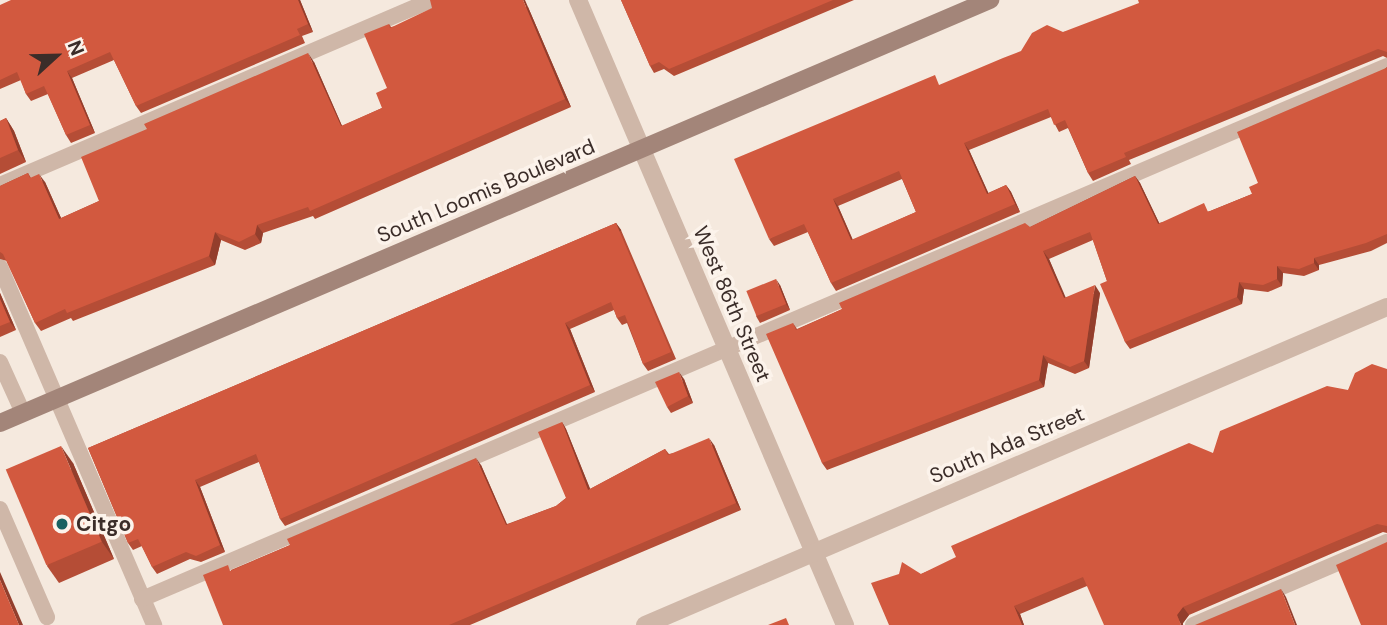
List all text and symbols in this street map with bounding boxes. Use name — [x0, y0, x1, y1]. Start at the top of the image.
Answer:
north arrow — [21, 21, 91, 91]
text: N — [62, 37, 90, 59]
street label: South Loomis Boulevard — [373, 134, 599, 248]
street label: West 86th Street — [688, 222, 776, 386]
street label: South Ada Street — [926, 401, 1088, 489]
place label: Citgo — [76, 511, 131, 537]
marker: Citgo — [54, 516, 70, 532]

